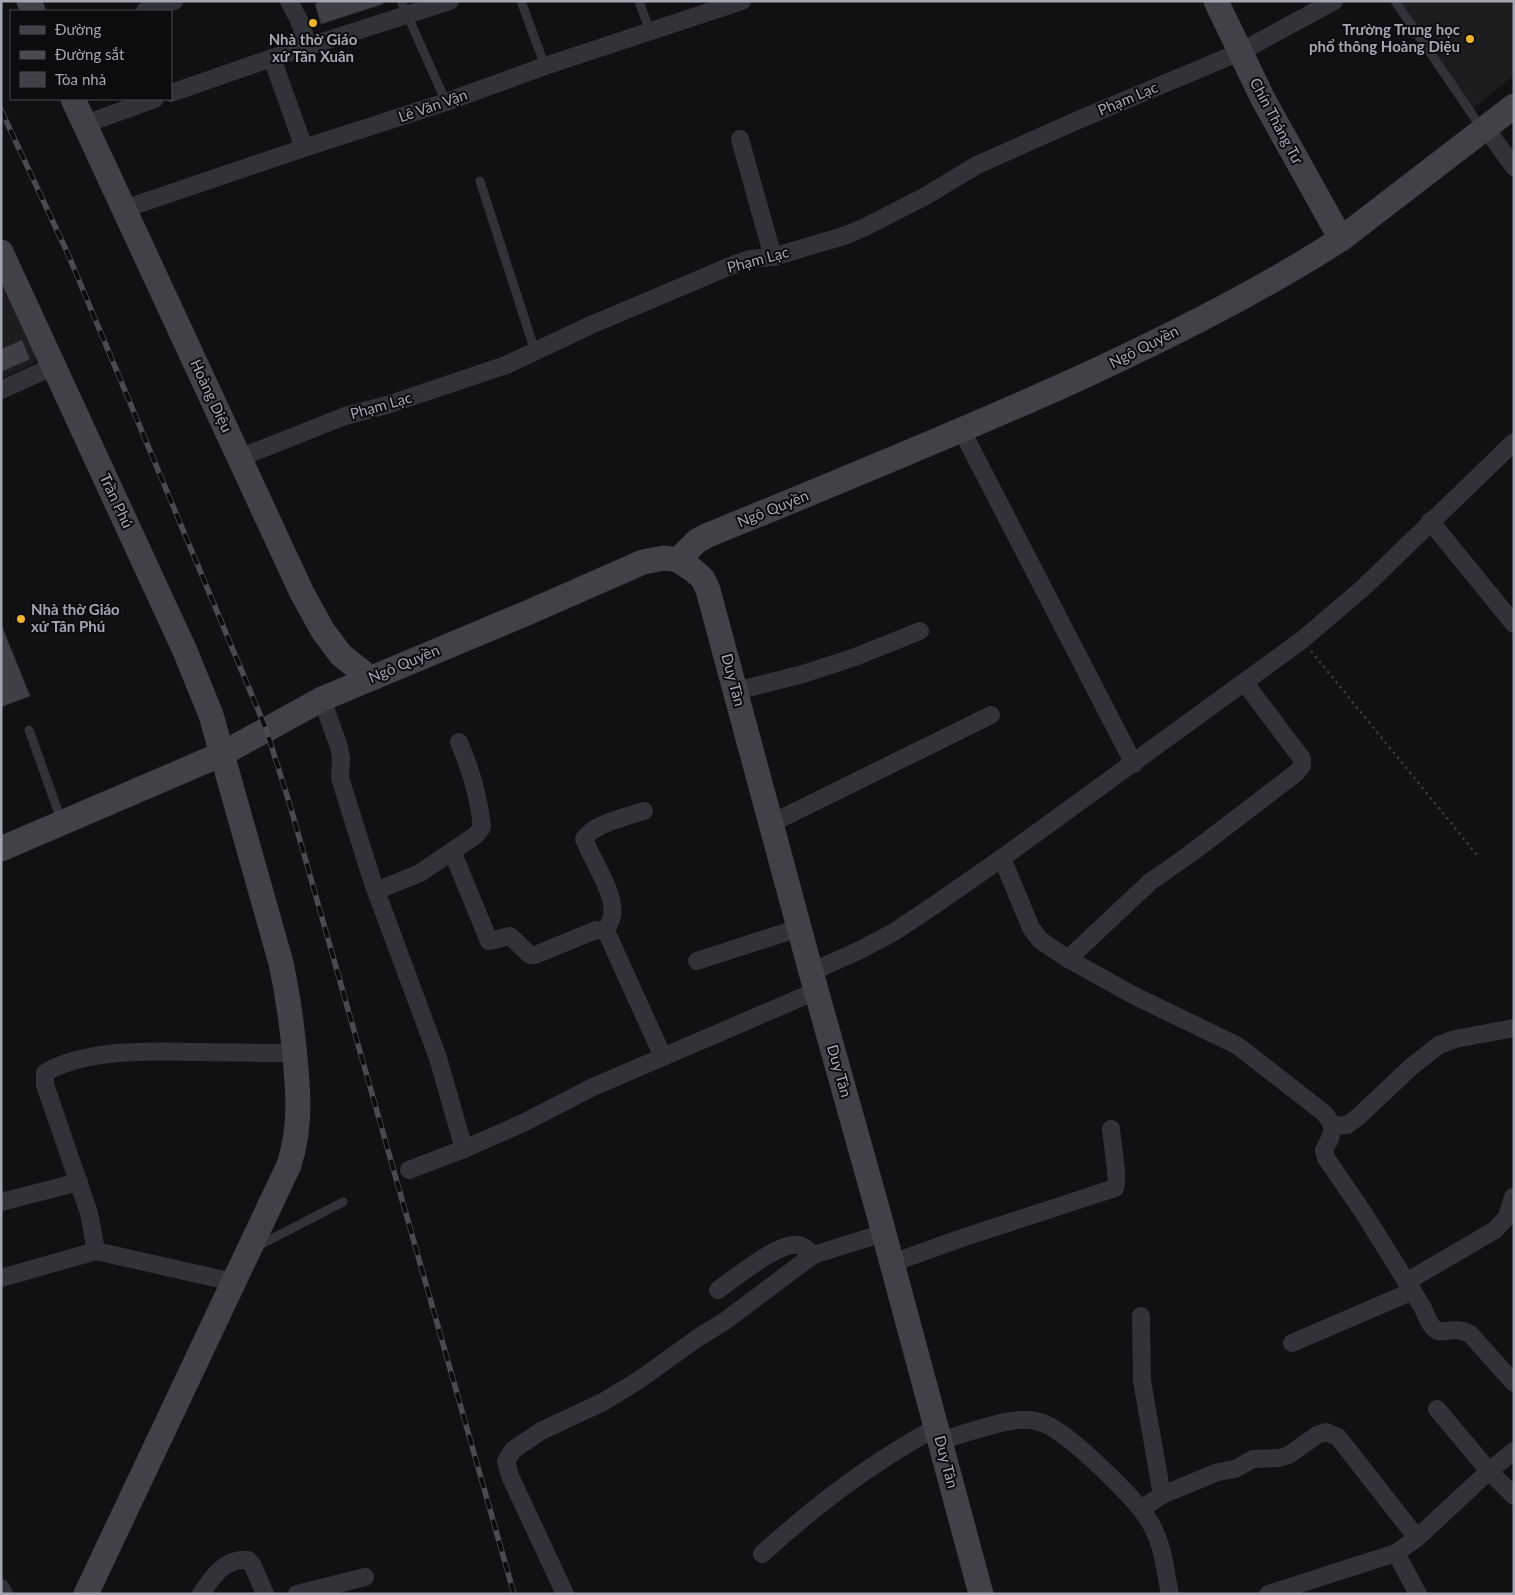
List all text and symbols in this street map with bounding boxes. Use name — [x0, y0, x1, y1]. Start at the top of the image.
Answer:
legend — [10, 10, 172, 100]
marker: Nhà thờ Giáo xứ Tân Xuân — [307, 17, 319, 29]
text: Đường — [55, 20, 101, 38]
place label: Trường Trung học phổ thông Hoàng Diệu — [1309, 20, 1460, 55]
place label: Nhà thờ Giáo xứ Tân Xuân — [269, 30, 358, 65]
marker: Trường Trung học phổ thông Hoàng Diệu — [1464, 33, 1476, 45]
text: Đường sắt — [55, 45, 125, 63]
text: Tòa nhà — [55, 70, 106, 88]
street label: Chín Tháng Tư — [1247, 75, 1307, 167]
street label: Phạm Lạc — [1095, 77, 1160, 119]
street label: Lê Văn Vận — [396, 85, 469, 125]
street label: Phạm Lạc — [725, 242, 791, 276]
street label: Ngô Quyền — [1106, 321, 1181, 371]
street label: Hoàng Diệu — [187, 356, 237, 435]
street label: Phạm Lạc — [348, 388, 414, 422]
street label: Trần Phú — [97, 471, 137, 531]
street label: Ngô Quyền — [734, 486, 811, 531]
place label: Nhà thờ Giáo xứ Tân Phú — [31, 600, 120, 635]
marker: Nhà thờ Giáo xứ Tân Phú — [15, 613, 27, 625]
street label: Ngô Quyền — [365, 640, 442, 686]
street label: Duy Tân — [718, 651, 750, 708]
street label: Duy Tân — [824, 1042, 856, 1099]
street label: Duy Tân — [931, 1433, 963, 1490]

